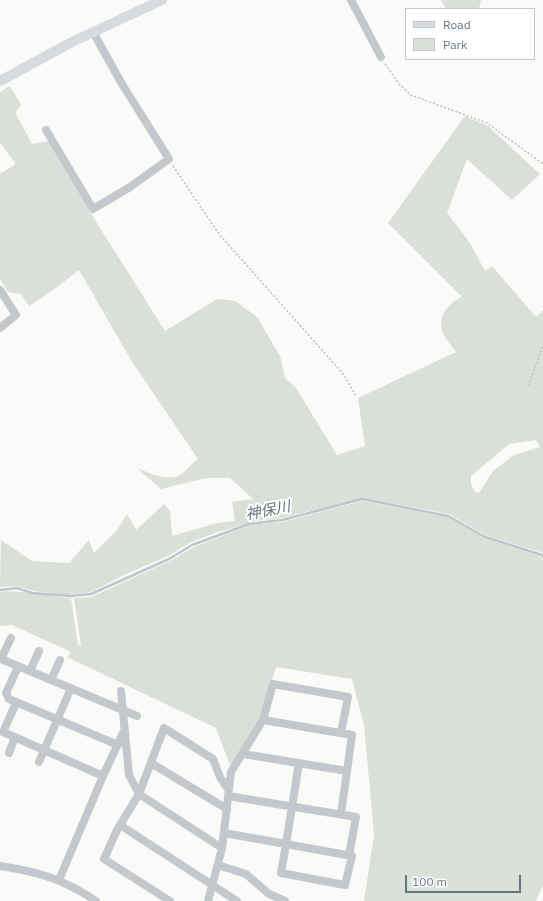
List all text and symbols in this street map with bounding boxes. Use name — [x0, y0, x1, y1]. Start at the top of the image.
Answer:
legend — [405, 8, 535, 60]
text: Road — [443, 17, 471, 32]
text: Park — [443, 37, 467, 52]
water label: 神保川 — [244, 498, 292, 524]
scale bar — [407, 867, 523, 893]
text: 100 m — [412, 874, 447, 889]

